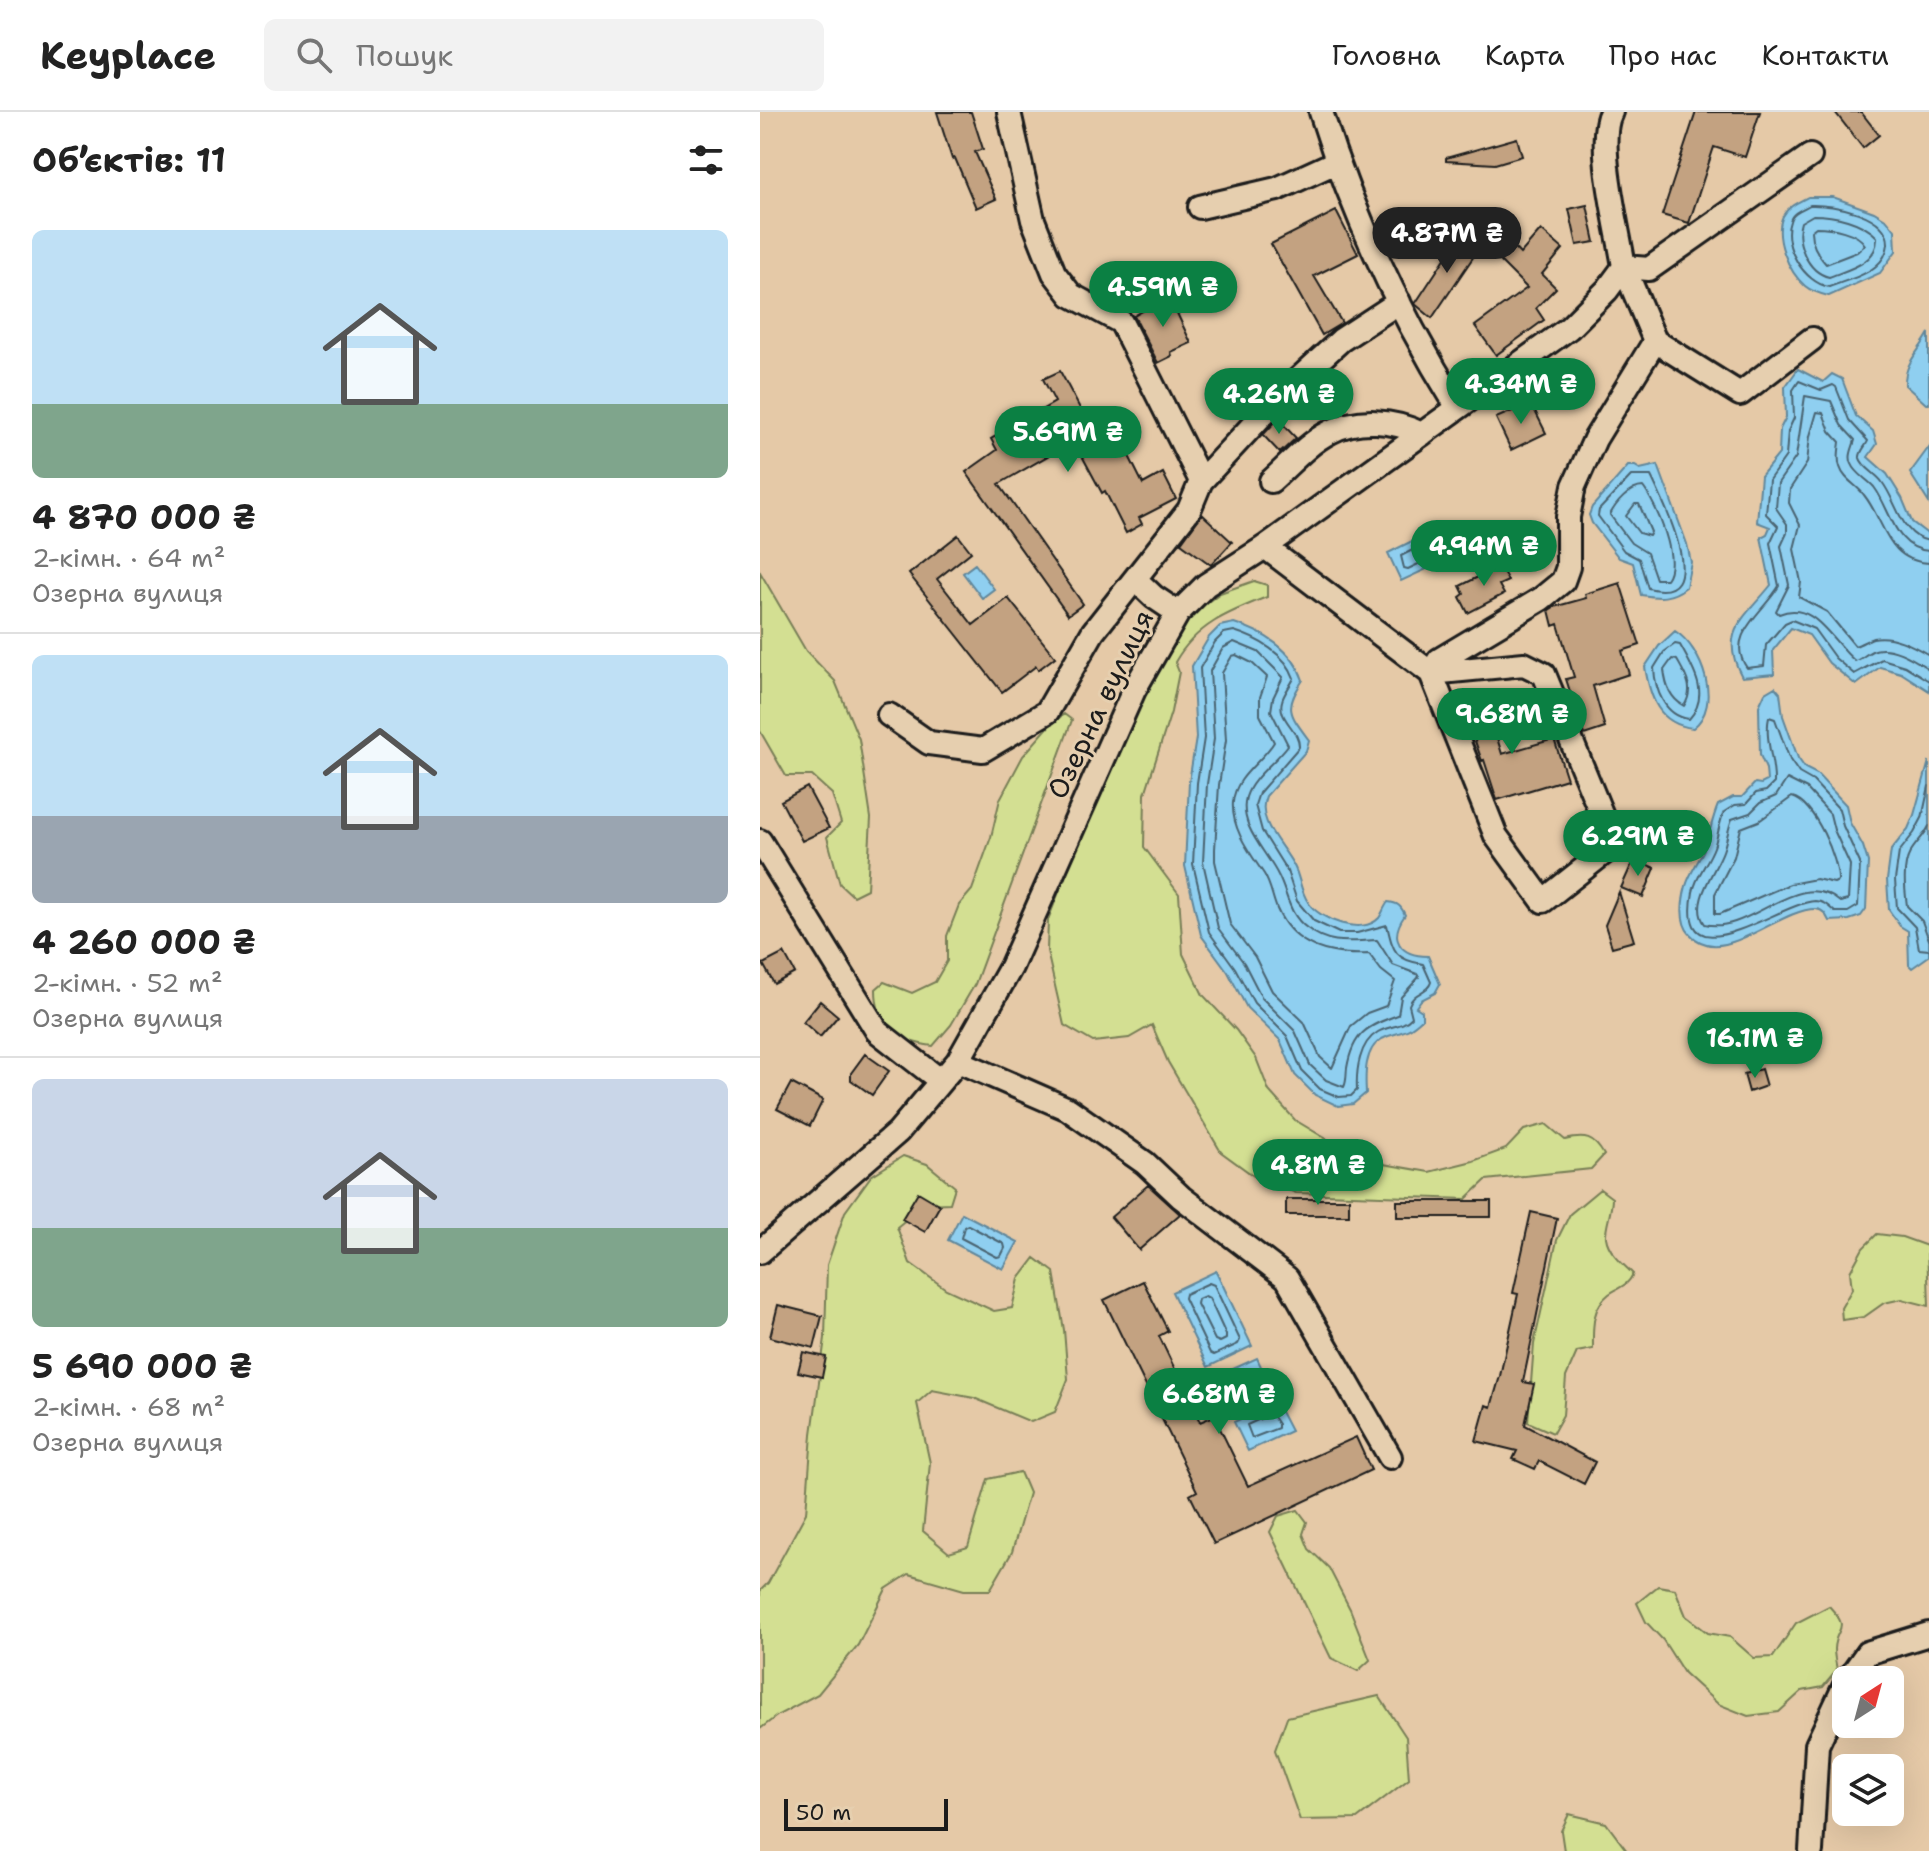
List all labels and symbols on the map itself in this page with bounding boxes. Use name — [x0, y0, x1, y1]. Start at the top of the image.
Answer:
pin: 4.87M ₴ — [1373, 207, 1521, 275]
pin: 4.59M ₴ — [1089, 261, 1237, 329]
pin: 4.34M ₴ — [1447, 358, 1595, 426]
pin: 4.26M ₴ — [1205, 368, 1353, 436]
pin: 5.69M ₴ — [994, 406, 1142, 474]
pin: 4.94M ₴ — [1410, 520, 1558, 588]
street label: Озерна вулиця — [1038, 603, 1162, 805]
pin: 9.68M ₴ — [1438, 688, 1586, 756]
pin: 6.29M ₴ — [1564, 810, 1712, 878]
pin: 16.1M ₴ — [1681, 1012, 1829, 1080]
pin: 4.8M ₴ — [1253, 1139, 1383, 1207]
pin: 6.68M ₴ — [1145, 1368, 1293, 1436]
north arrow — [1832, 1666, 1904, 1738]
scale bar — [784, 1795, 948, 1831]

